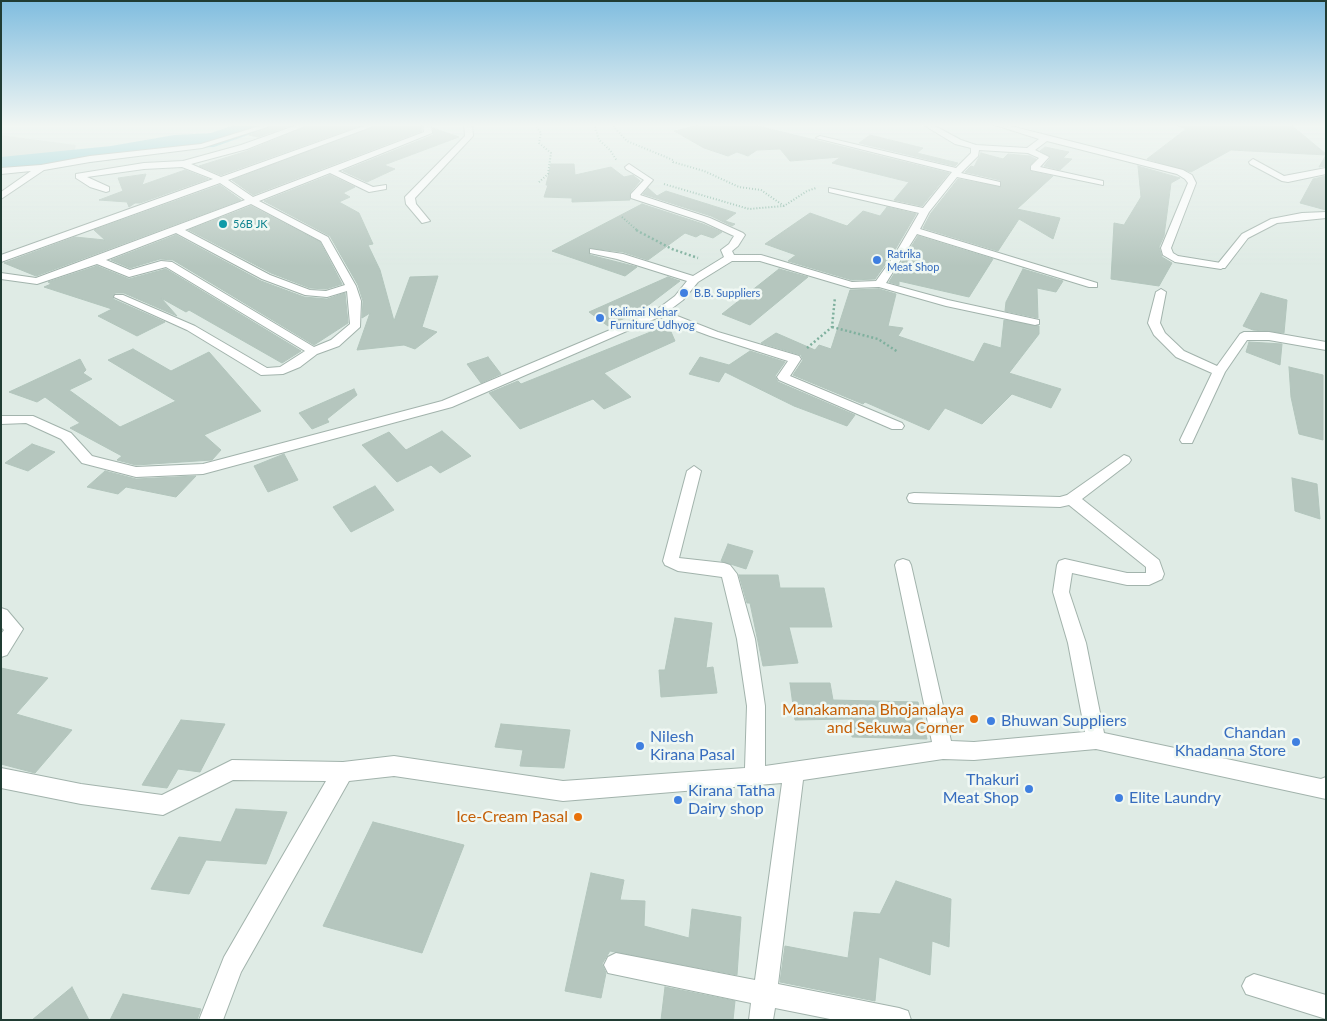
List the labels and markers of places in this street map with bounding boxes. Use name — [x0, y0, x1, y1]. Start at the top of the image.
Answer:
place label: 56B JK — [233, 217, 268, 231]
marker: 56B JK — [217, 218, 229, 230]
place label: Ratrika Meat Shop — [887, 247, 939, 273]
marker: Ratrika Meat Shop — [871, 254, 883, 266]
place label: B.B. Suppliers — [694, 286, 760, 300]
marker: B.B. Suppliers — [678, 287, 690, 299]
place label: Kalimai Nehar Furniture Udhyog — [610, 305, 695, 331]
marker: Kalimai Nehar Furniture Udhyog — [594, 312, 606, 324]
place label: Manakamana Bhojanalaya and Sekuwa Corner — [782, 700, 964, 738]
place label: Bhuwan Suppliers — [1001, 711, 1127, 731]
marker: Manakamana Bhojanalaya and Sekuwa Corner — [968, 713, 980, 725]
marker: Bhuwan Suppliers — [985, 715, 997, 727]
place label: Chandan Khadanna Store — [1175, 723, 1286, 761]
place label: Nilesh Kirana Pasal — [650, 727, 735, 765]
marker: Chandan Khadanna Store — [1290, 736, 1302, 748]
marker: Nilesh Kirana Pasal — [634, 740, 646, 752]
place label: Thakuri Meat Shop — [943, 770, 1019, 808]
place label: Kirana Tatha Dairy shop — [688, 781, 775, 819]
marker: Thakuri Meat Shop — [1023, 783, 1035, 795]
place label: Elite Laundry — [1129, 788, 1221, 808]
marker: Elite Laundry — [1113, 792, 1125, 804]
marker: Kirana Tatha Dairy shop — [672, 794, 684, 806]
place label: Ice-Cream Pasal — [456, 807, 568, 827]
marker: Ice-Cream Pasal — [572, 811, 584, 823]

